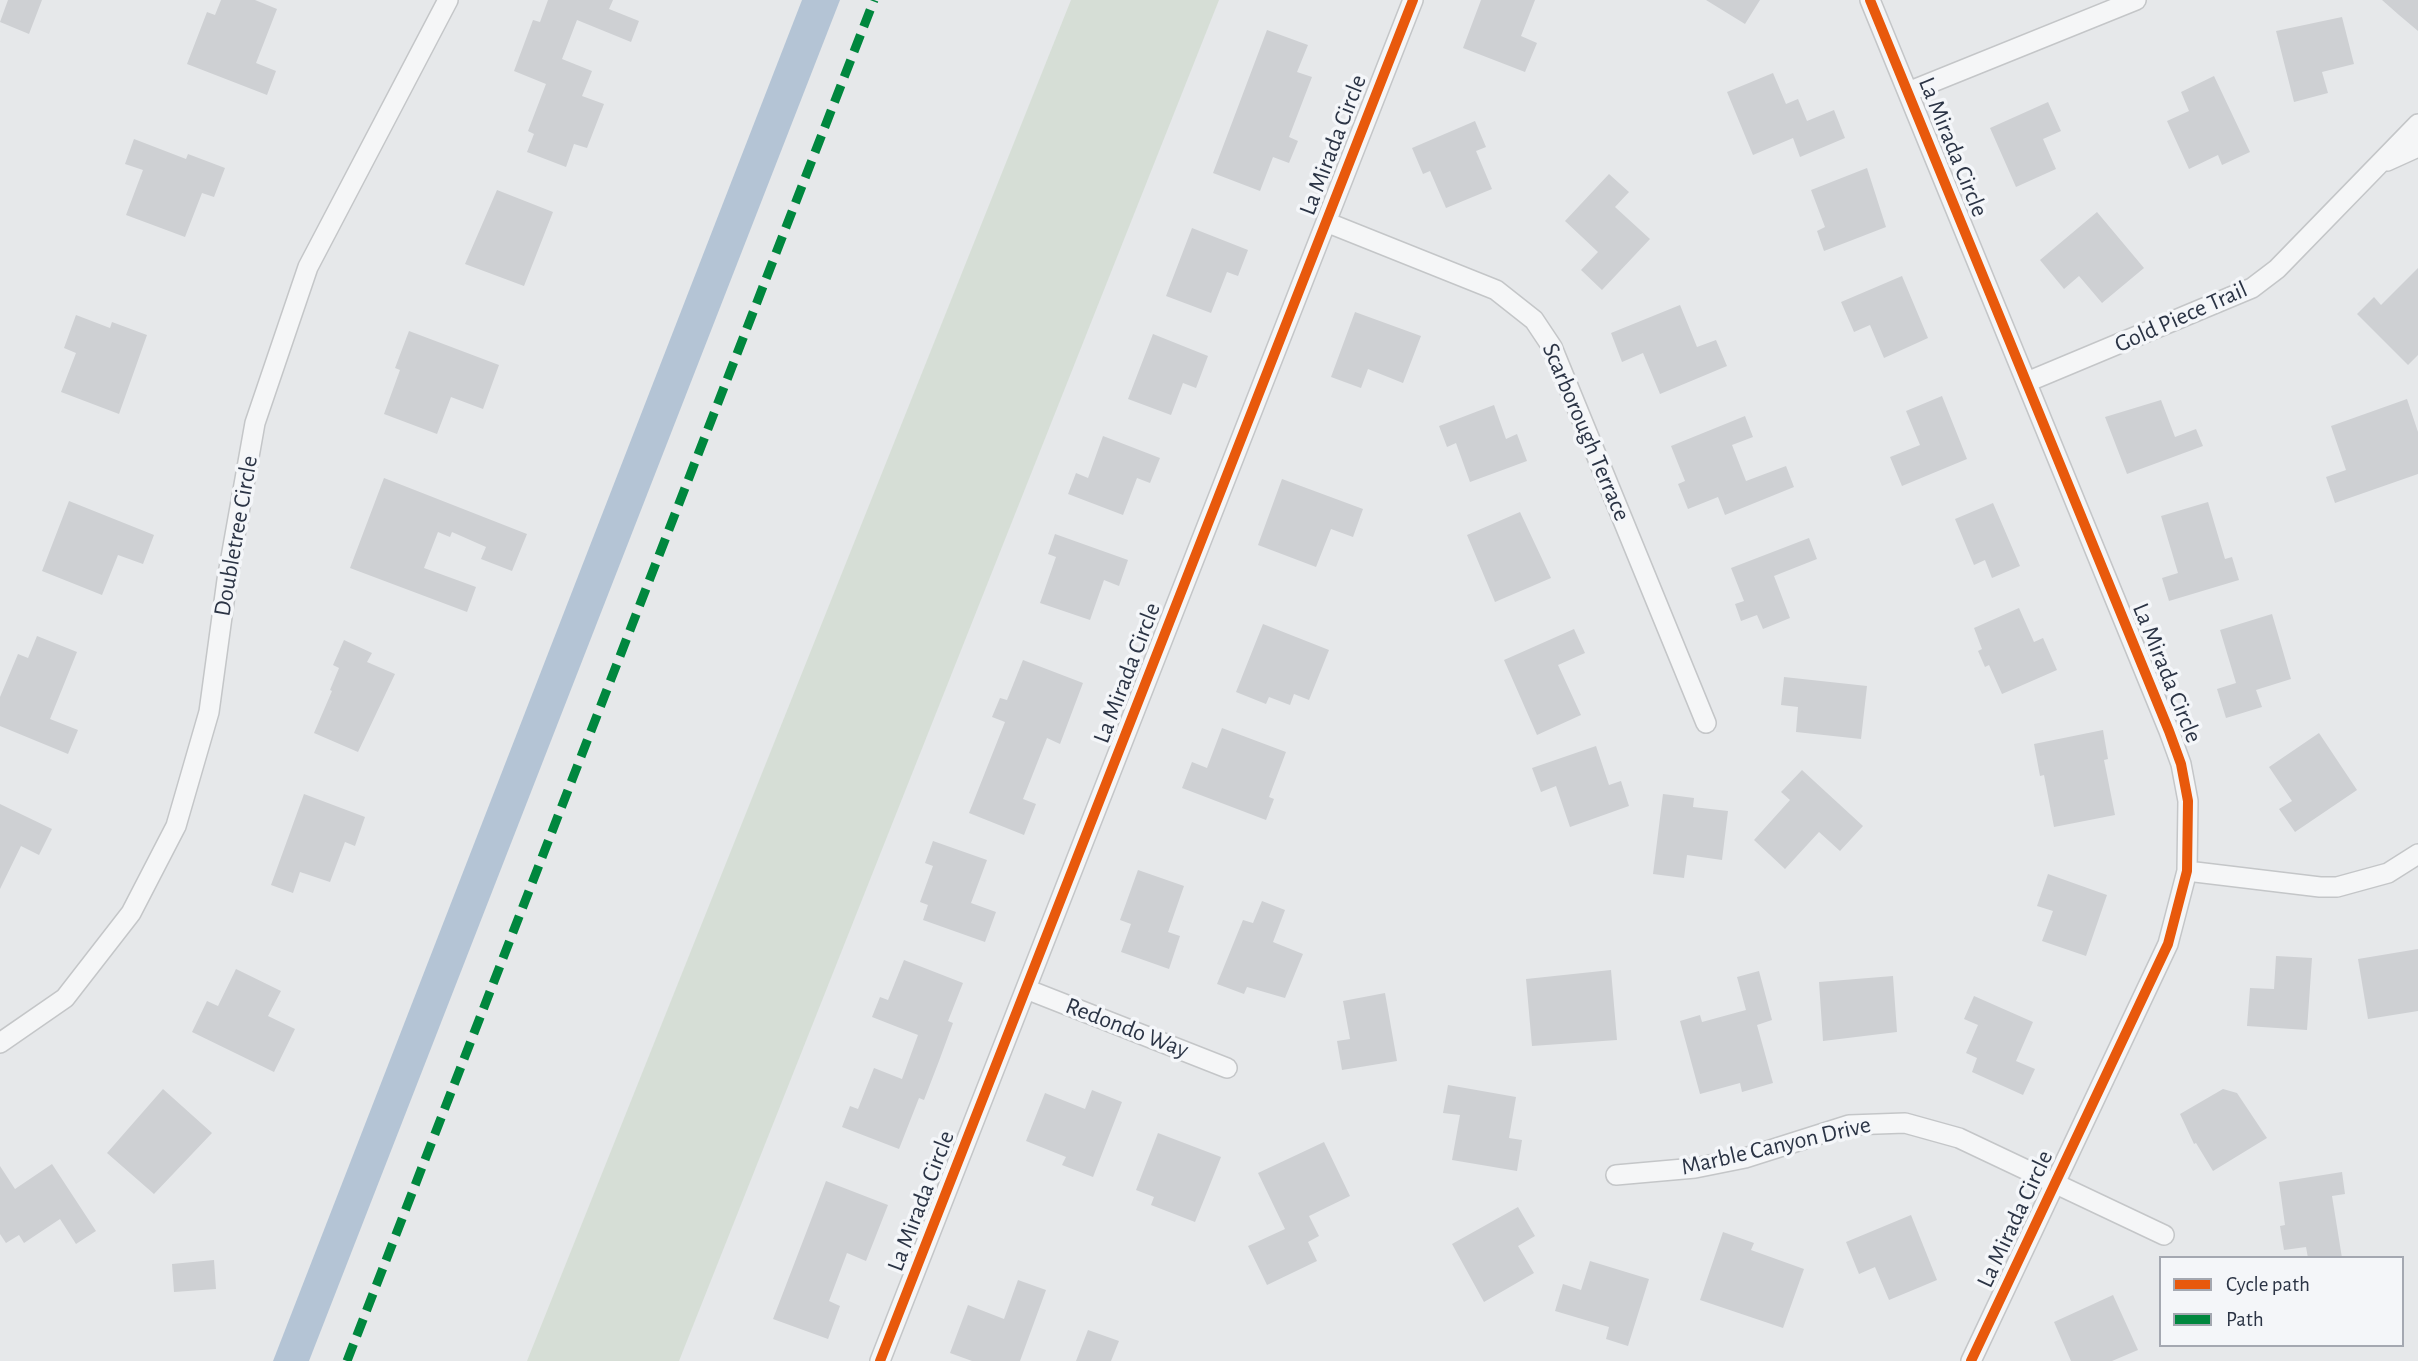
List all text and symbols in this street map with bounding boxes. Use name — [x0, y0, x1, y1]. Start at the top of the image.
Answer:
street label: La Mirada Circle — [1293, 71, 1373, 219]
street label: La Mirada Circle — [1912, 73, 1994, 221]
street label: Gold Piece Trail — [2110, 275, 2252, 359]
street label: Scarborough Terrace — [1536, 339, 1636, 525]
street label: Doubletree Circle — [208, 453, 264, 619]
street label: La Mirada Circle — [1087, 599, 1167, 747]
street label: La Mirada Circle — [2126, 599, 2208, 747]
street label: Redondo Way — [1062, 991, 1192, 1065]
street label: Marble Canyon Drive — [1678, 1110, 1874, 1182]
street label: La Mirada Circle — [881, 1127, 961, 1275]
street label: La Mirada Circle — [1971, 1146, 2059, 1292]
legend — [2159, 1256, 2404, 1347]
text: Cycle path — [2226, 1274, 2310, 1295]
text: Path — [2226, 1309, 2264, 1330]

